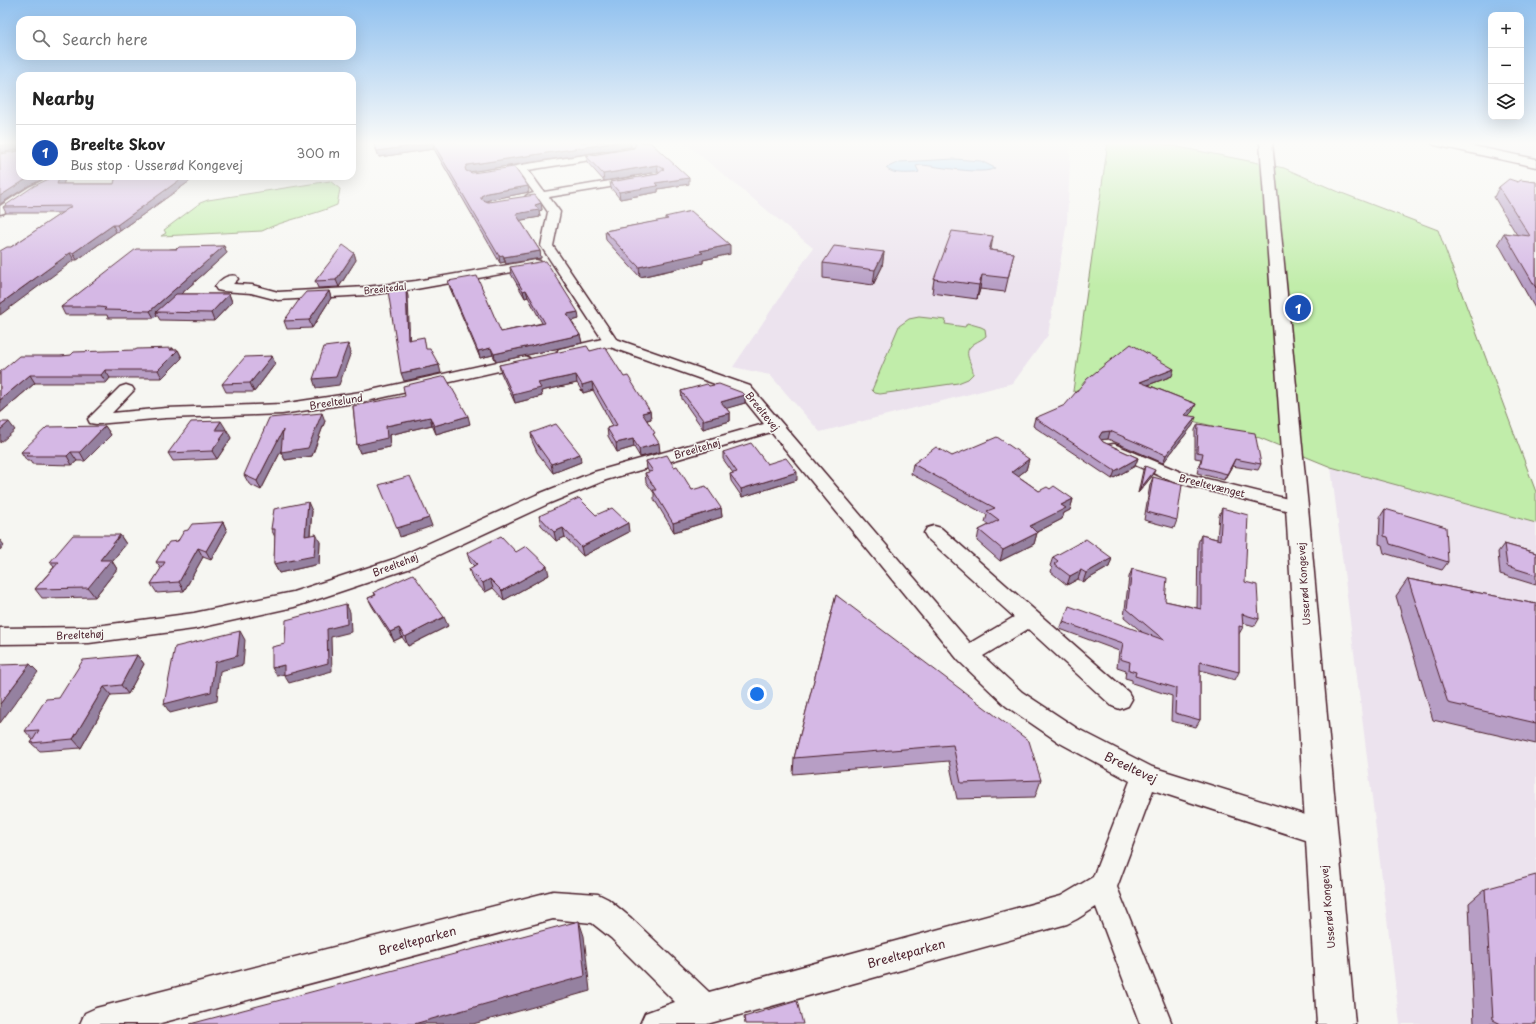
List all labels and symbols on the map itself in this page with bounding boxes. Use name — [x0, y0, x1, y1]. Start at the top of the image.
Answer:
street label: Breeltedal — [363, 279, 407, 297]
pin: 1 — [1285, 293, 1311, 323]
street label: Breeltevej — [742, 388, 784, 434]
street label: Breeltelund — [308, 389, 364, 413]
street label: Breeltehøj — [672, 434, 722, 462]
street label: Breeltevænget — [1177, 470, 1247, 500]
street label: Usserød Kongevej — [1293, 542, 1313, 626]
street label: Breeltehøj — [370, 548, 420, 580]
street label: Breeltehøj — [56, 625, 105, 643]
your location — [747, 684, 767, 704]
street label: Breeltevej — [1102, 747, 1160, 787]
street label: Usserød Kongevej — [1316, 865, 1338, 949]
street label: Breelteparken — [376, 921, 458, 959]
street label: Breelteparken — [865, 934, 947, 972]

